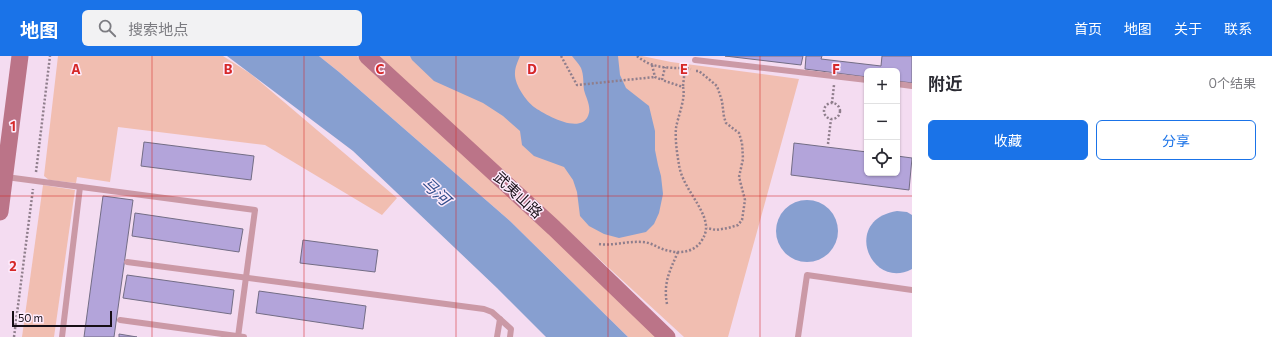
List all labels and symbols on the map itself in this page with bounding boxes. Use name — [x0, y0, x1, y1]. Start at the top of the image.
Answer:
text: A — [71, 61, 81, 77]
text: B — [224, 61, 233, 77]
text: C — [376, 61, 385, 77]
text: D — [527, 61, 537, 77]
text: E — [680, 61, 688, 77]
text: F — [832, 61, 840, 77]
text: 1 — [10, 118, 16, 134]
street label: 武夷山路 — [491, 167, 547, 221]
water label: 马河 — [418, 173, 457, 211]
text: 2 — [9, 258, 17, 274]
scale bar — [12, 309, 112, 328]

